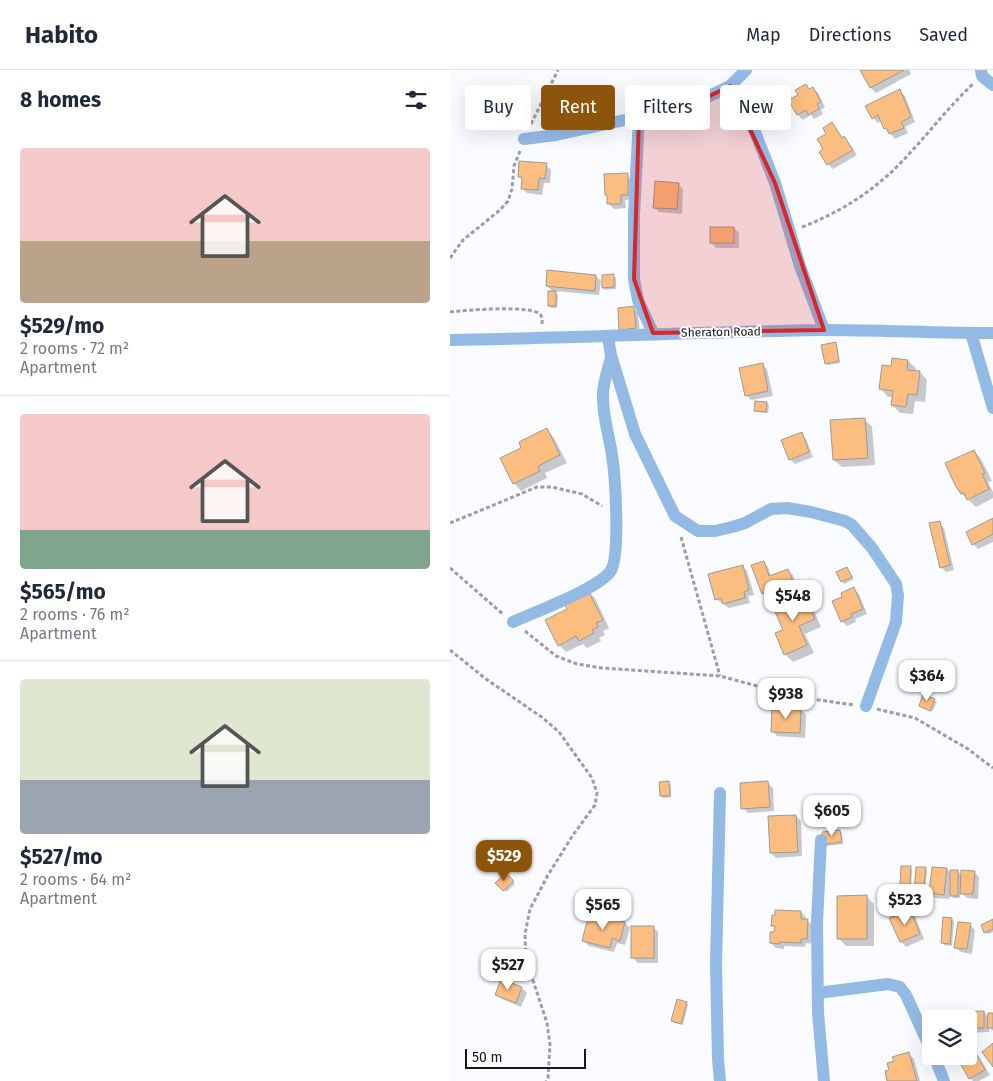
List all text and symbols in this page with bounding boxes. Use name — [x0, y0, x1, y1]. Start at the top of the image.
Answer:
text: Habito — [25, 21, 98, 49]
text: Map — [746, 24, 781, 46]
text: Directions — [809, 24, 891, 46]
text: Saved — [919, 24, 968, 46]
chip: Buy — [465, 85, 531, 130]
chip: Rent — [541, 85, 615, 130]
chip: Filters — [625, 85, 710, 130]
chip: New — [720, 85, 791, 130]
icon: filters — [402, 86, 430, 114]
text: 8 homes — [20, 87, 101, 113]
icon: home — [180, 181, 270, 271]
text: $529/mo — [20, 313, 104, 339]
street label: Sheraton Road — [681, 324, 761, 340]
text: 2 rooms · 72 m² — [20, 339, 129, 358]
text: Apartment — [20, 358, 97, 377]
icon: home — [180, 446, 270, 536]
text: $565/mo — [20, 579, 106, 605]
pin: $548 — [763, 580, 823, 622]
text: $548 — [775, 586, 811, 605]
text: 2 rooms · 76 m² — [20, 605, 130, 624]
text: Apartment — [20, 624, 97, 643]
pin: $364 — [897, 660, 957, 702]
text: $364 — [909, 666, 945, 685]
pin: $938 — [756, 678, 816, 720]
text: $938 — [769, 684, 803, 703]
icon: home — [180, 711, 270, 801]
pin: $605 — [802, 794, 862, 837]
text: $605 — [814, 801, 850, 820]
pin: $529 — [474, 840, 534, 882]
text: $527/mo — [20, 844, 102, 870]
text: $529 — [487, 846, 521, 865]
text: 2 rooms · 64 m² — [20, 870, 131, 889]
pin: $523 — [875, 884, 935, 926]
pin: $565 — [573, 888, 633, 931]
text: Apartment — [20, 889, 97, 908]
text: $523 — [888, 890, 922, 909]
text: $565 — [586, 895, 620, 914]
pin: $527 — [478, 948, 538, 991]
text: $527 — [492, 955, 524, 974]
map controls — [922, 1010, 977, 1065]
button: layers — [922, 1010, 977, 1065]
scale bar — [465, 1046, 586, 1069]
text: 50 m — [472, 1049, 503, 1066]

